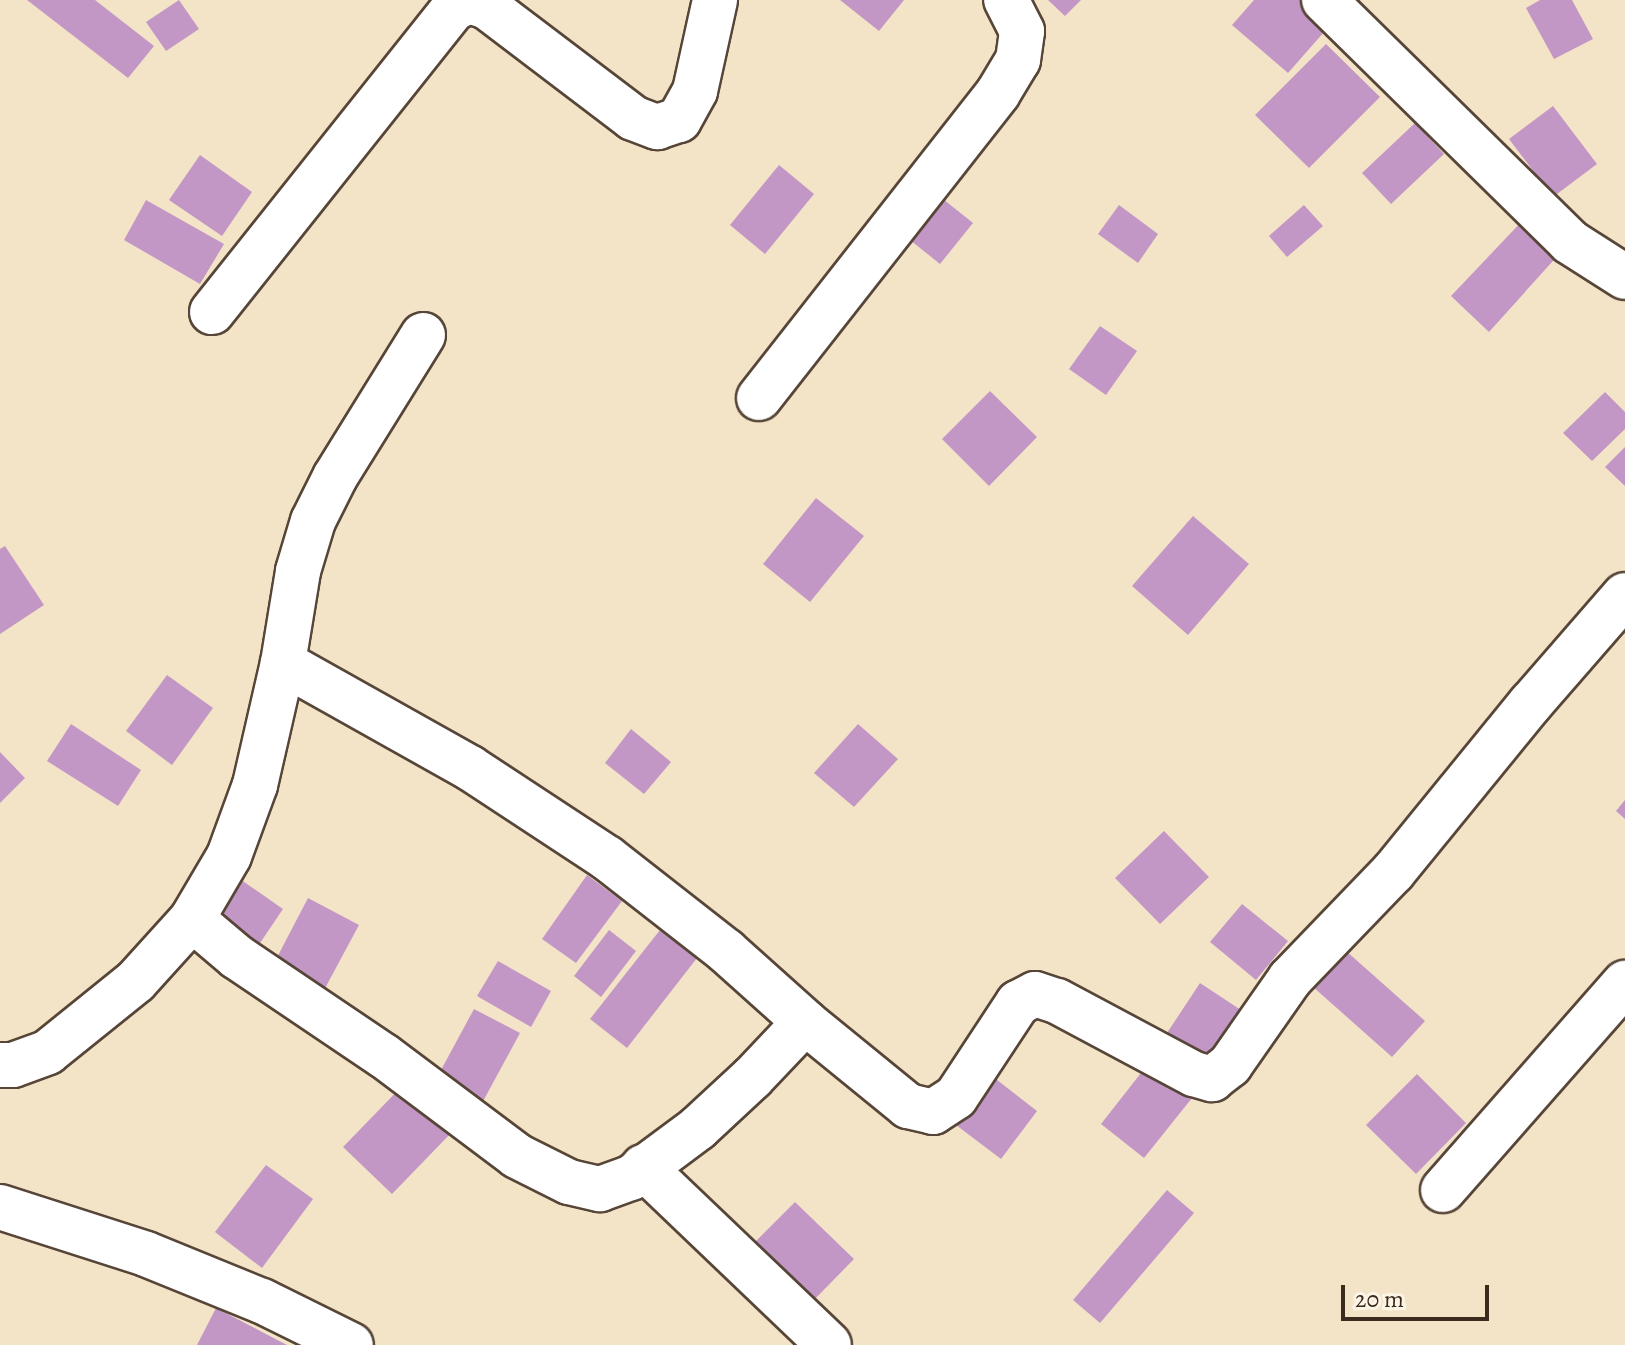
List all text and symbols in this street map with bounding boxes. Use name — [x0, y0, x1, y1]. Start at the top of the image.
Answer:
scale bar — [1345, 1269, 1493, 1319]
text: 20 m — [1355, 1283, 1404, 1315]

